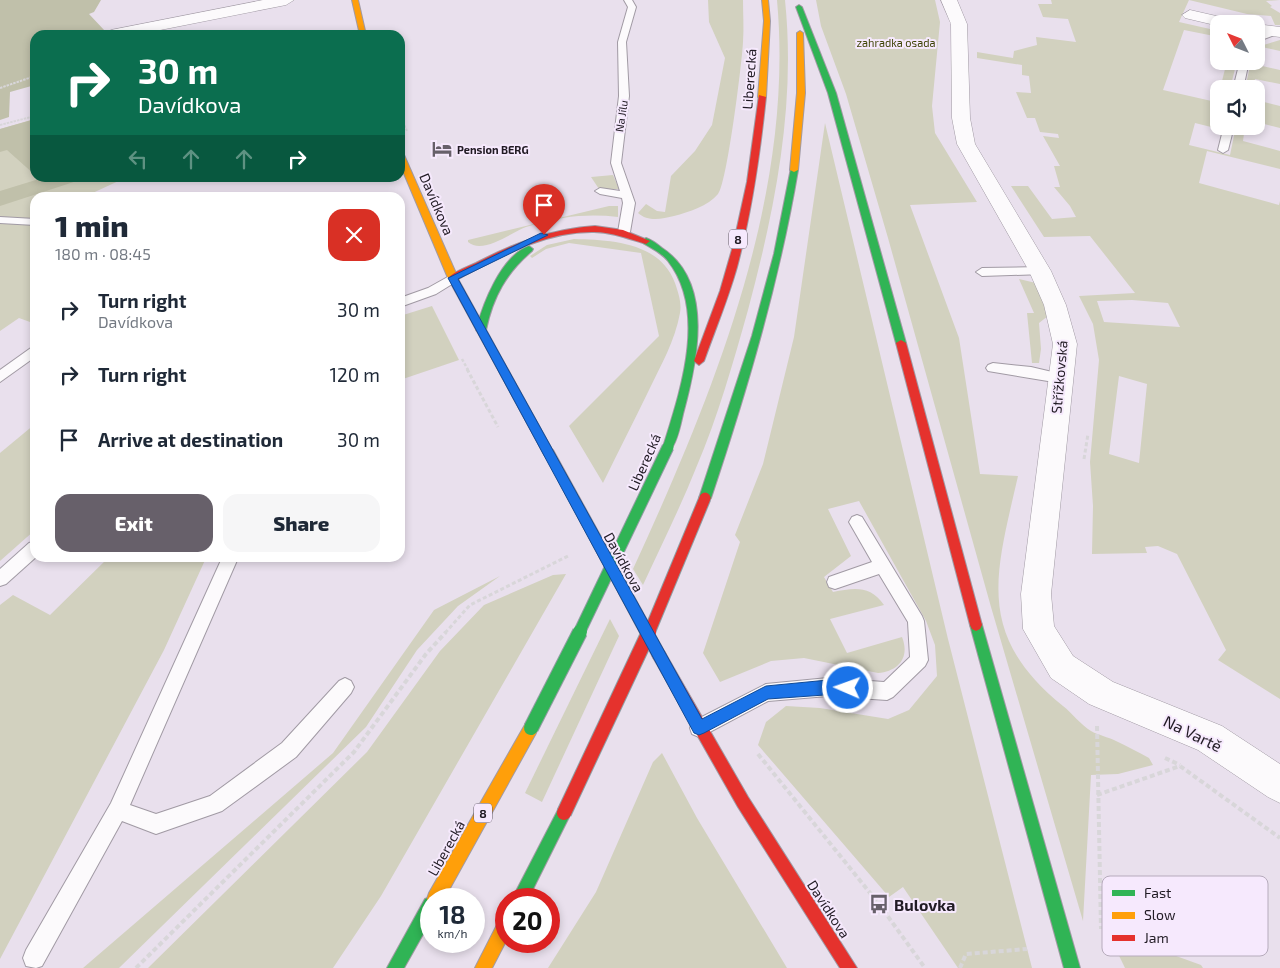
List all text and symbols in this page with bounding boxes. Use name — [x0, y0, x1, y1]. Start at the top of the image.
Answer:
north arrow — [1210, 15, 1265, 70]
map controls — [1210, 15, 1265, 135]
park label: zahradka osada — [856, 36, 936, 49]
street label: Liberecká — [738, 48, 760, 110]
text: 30 m — [138, 49, 218, 91]
icon: right — [55, 50, 120, 115]
button: sound — [1210, 80, 1265, 135]
text: Davídkova — [138, 91, 241, 117]
street label: Na Jílu — [612, 99, 630, 133]
hotel icon: Pension BERG — [431, 138, 453, 160]
place label: Pension BERG — [457, 143, 529, 156]
icon: left — [124, 145, 152, 173]
icon: ahead — [177, 145, 205, 173]
icon: ahead — [230, 145, 258, 173]
icon: right — [283, 145, 311, 173]
street label: Davídkova — [416, 170, 458, 238]
pin — [523, 184, 565, 235]
icon: arrive — [530, 191, 558, 219]
text: 1 min — [55, 207, 129, 243]
button: close — [328, 209, 380, 261]
road number: 8 — [729, 230, 747, 248]
text: 180 m · 08:45 — [55, 244, 151, 263]
text: Turn right — [98, 289, 186, 312]
icon: right — [55, 296, 83, 324]
text: 30 m — [337, 298, 380, 321]
text: Davídkova — [98, 312, 173, 331]
street label: Střížkovská — [1047, 340, 1071, 414]
icon: right — [55, 361, 83, 389]
text: Turn right — [98, 363, 186, 386]
text: 120 m — [329, 363, 380, 386]
icon: arrive — [55, 426, 83, 454]
text: Arrive at destination — [98, 428, 283, 451]
text: 30 m — [337, 428, 380, 451]
street label: Liberecká — [624, 431, 664, 493]
button: Exit — [55, 494, 213, 552]
button: Share — [223, 494, 380, 552]
street label: Davídkova — [601, 529, 647, 595]
position arrow — [821, 661, 873, 713]
street label: Na Vartě — [1161, 711, 1225, 755]
road number: 8 — [474, 804, 492, 822]
street label: Liberecká — [424, 817, 468, 879]
legend — [1102, 876, 1268, 956]
street label: Davídkova — [804, 877, 854, 941]
text: Fast — [1144, 884, 1171, 901]
speed limit sign: 20 — [495, 888, 560, 953]
bus stop icon: Bulovka — [868, 893, 890, 915]
place label: Bulovka — [894, 895, 955, 914]
text: 18 — [439, 899, 466, 929]
text: Slow — [1144, 906, 1176, 923]
text: km/h — [438, 926, 467, 940]
text: Jam — [1144, 929, 1169, 946]

